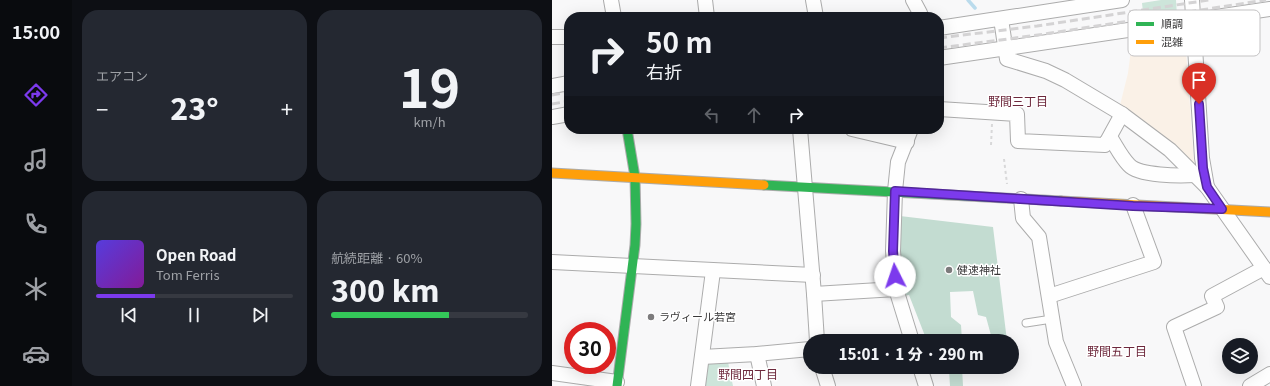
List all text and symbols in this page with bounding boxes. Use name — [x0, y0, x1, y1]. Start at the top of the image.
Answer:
legend — [1128, 10, 1260, 56]
text: 順調 — [1161, 15, 1183, 31]
text: 15:00 — [12, 18, 60, 44]
text: 50 m — [646, 21, 712, 61]
icon: right — [580, 28, 632, 80]
text: 混雑 — [1161, 33, 1183, 49]
text: 19 — [399, 48, 460, 123]
text: 右折 — [646, 58, 682, 84]
pin — [1182, 63, 1216, 104]
text: エアコン — [96, 66, 148, 85]
icon: arrive — [1188, 69, 1210, 91]
icon: directions — [22, 81, 50, 109]
text: 23° — [170, 85, 219, 129]
text: − — [96, 92, 108, 124]
text: + — [281, 92, 293, 124]
district label: 野間三丁目 — [988, 92, 1048, 109]
icon: left — [701, 104, 723, 126]
icon: ahead — [743, 104, 765, 126]
icon: right — [785, 104, 807, 126]
text: km/h — [413, 112, 446, 131]
icon: music — [22, 146, 50, 174]
icon: phone — [22, 210, 50, 238]
text: Open Road — [156, 244, 237, 265]
text: 航続距離 · 60% — [331, 248, 423, 267]
position arrow — [874, 255, 916, 297]
place label: 健速神社 — [957, 261, 1001, 277]
text: Tom Ferris — [156, 265, 220, 284]
marker: 健速神社 — [944, 265, 954, 275]
text: 300 km — [331, 267, 440, 311]
icon: climate — [22, 275, 50, 303]
icon: previous — [118, 304, 140, 326]
icon: pause — [183, 304, 205, 326]
icon: next — [249, 304, 271, 326]
place label: ラヴィール若宮 — [659, 308, 736, 324]
marker: ラヴィール若宮 — [646, 312, 656, 322]
speed limit sign: 30 — [564, 322, 616, 374]
map controls — [1222, 338, 1258, 374]
button: layers — [1222, 338, 1258, 374]
icon: car — [22, 340, 50, 368]
district label: 野間五丁目 — [1087, 342, 1147, 359]
text: 15:01 · 1 分 · 290 m — [838, 343, 984, 364]
district label: 野間四丁目 — [718, 365, 778, 382]

